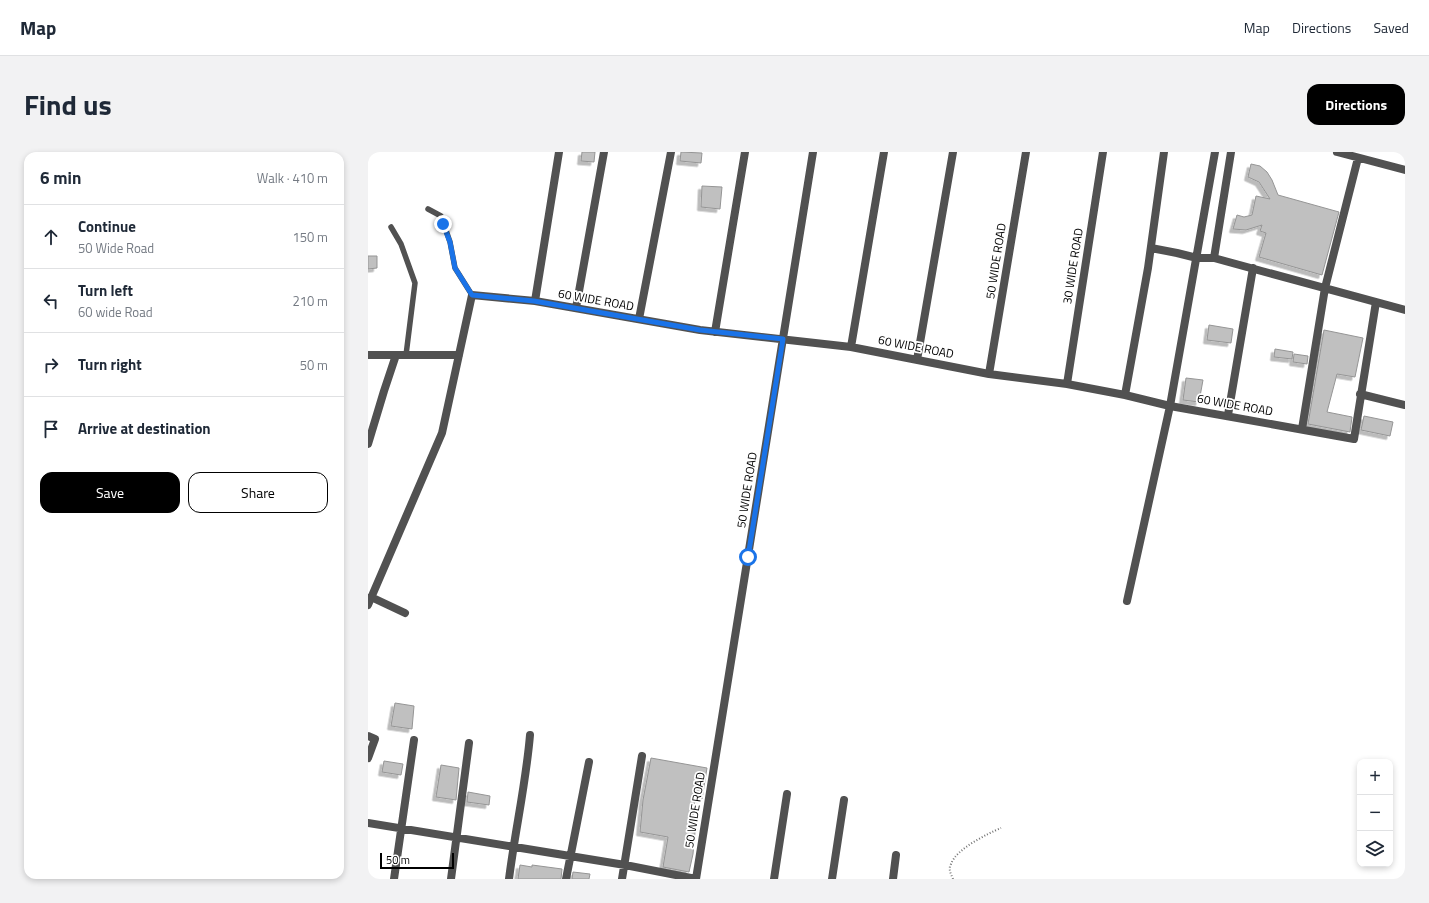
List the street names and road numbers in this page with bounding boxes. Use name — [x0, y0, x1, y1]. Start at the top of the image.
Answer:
street label: 50 WIDE ROAD — [980, 221, 1011, 300]
street label: 30 WIDE ROAD — [1057, 226, 1088, 305]
street label: 60 WIDE ROAD — [557, 283, 636, 316]
street label: 60 WIDE ROAD — [877, 330, 956, 363]
street label: 60 WIDE ROAD — [1196, 388, 1275, 421]
street label: 50 WIDE ROAD — [731, 450, 762, 529]
street label: 50 WIDE ROAD — [679, 770, 710, 849]

